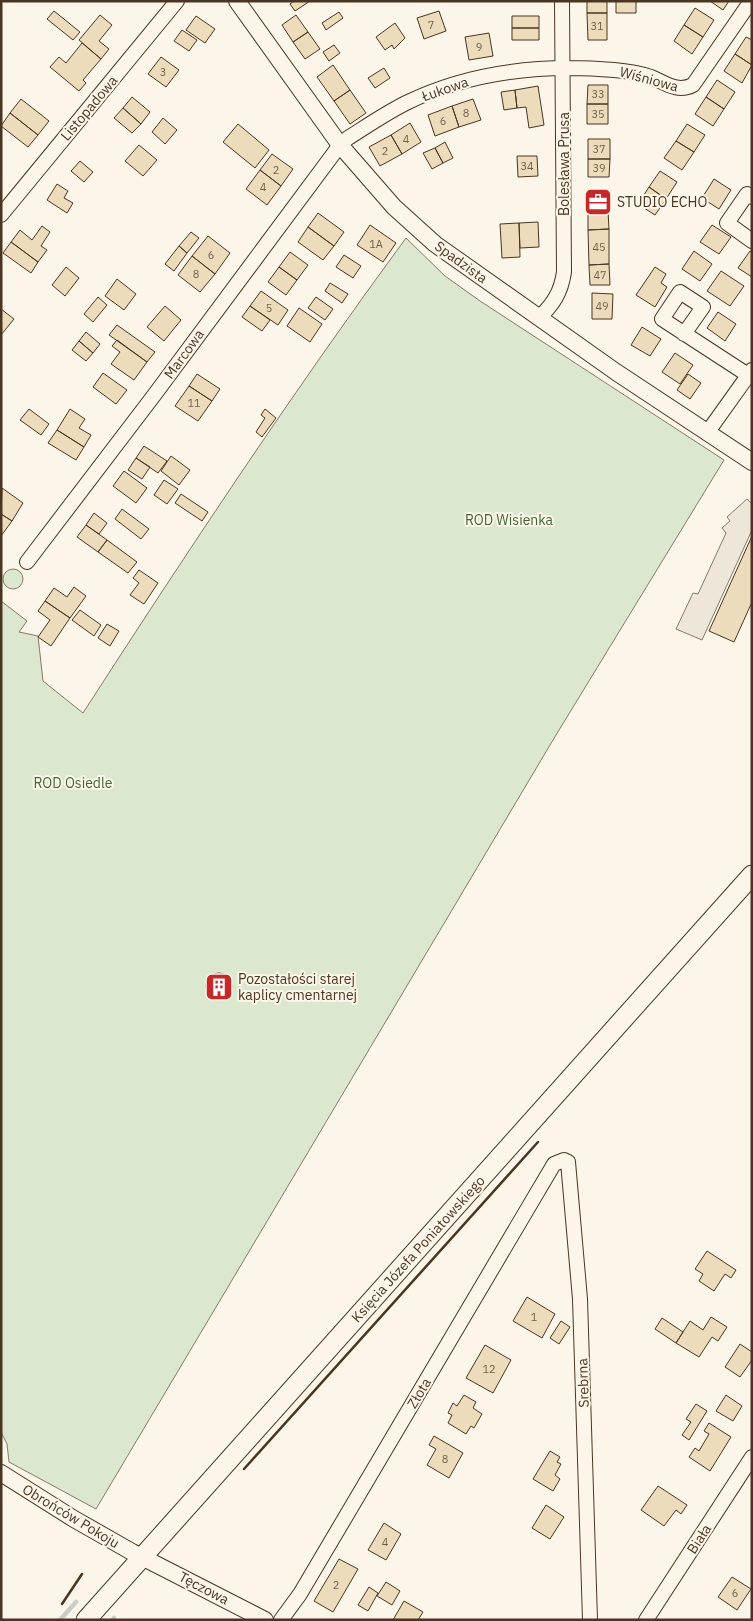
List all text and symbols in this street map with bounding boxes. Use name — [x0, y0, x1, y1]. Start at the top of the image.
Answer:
house number: 7 — [428, 18, 434, 32]
house number: 31 — [590, 19, 604, 33]
house number: 9 — [476, 40, 482, 54]
street label: Wiśniowa — [618, 63, 681, 96]
house number: 3 — [160, 65, 166, 79]
street label: Listopadowa — [57, 71, 122, 144]
street label: Łukowa — [418, 73, 471, 106]
house number: 33 — [591, 87, 605, 101]
house number: 8 — [463, 106, 469, 120]
house number: 35 — [591, 107, 605, 121]
street label: Bolesława Prusa — [555, 112, 573, 216]
house number: 6 — [440, 114, 446, 128]
house number: 4 — [403, 132, 410, 146]
house number: 37 — [592, 142, 606, 156]
house number: 2 — [382, 144, 388, 158]
house number: 34 — [520, 159, 534, 173]
house number: 39 — [592, 161, 606, 175]
house number: 2 — [273, 163, 279, 177]
house number: 4 — [260, 180, 267, 194]
office icon: STUDIO ECHO — [583, 187, 613, 217]
place label: STUDIO ECHO — [617, 193, 707, 211]
house number: 1A — [369, 237, 383, 251]
street label: Spadzista — [431, 237, 491, 287]
house number: 45 — [592, 240, 606, 254]
house number: 6 — [208, 248, 214, 262]
house number: 8 — [193, 267, 199, 281]
house number: 47 — [593, 268, 607, 282]
house number: 49 — [595, 299, 609, 313]
house number: 5 — [266, 301, 272, 315]
street label: Marcowa — [160, 325, 208, 382]
house number: 11 — [187, 396, 201, 410]
park label: ROD Wisienka — [465, 511, 554, 529]
park label: ROD Osiedle — [34, 774, 113, 792]
place label: Pozostałości starej kaplicy cmentarnej — [238, 970, 357, 1004]
building icon: Pozostałości starej kaplicy cmentarnej — [204, 972, 234, 1002]
street label: Księcia Józefa Poniatowskiego — [347, 1172, 489, 1326]
house number: 1 — [531, 1310, 538, 1324]
street label: Srebrna — [573, 1357, 593, 1408]
house number: 12 — [482, 1362, 496, 1376]
street label: Złota — [403, 1374, 435, 1411]
house number: 8 — [442, 1452, 448, 1466]
street label: Obrońców Pokoju — [19, 1480, 123, 1552]
street label: Biała — [683, 1520, 715, 1557]
house number: 4 — [382, 1535, 389, 1549]
street label: Tęczowa — [176, 1567, 233, 1609]
house number: 2 — [333, 1578, 339, 1592]
house number: 6 — [732, 1586, 738, 1600]

